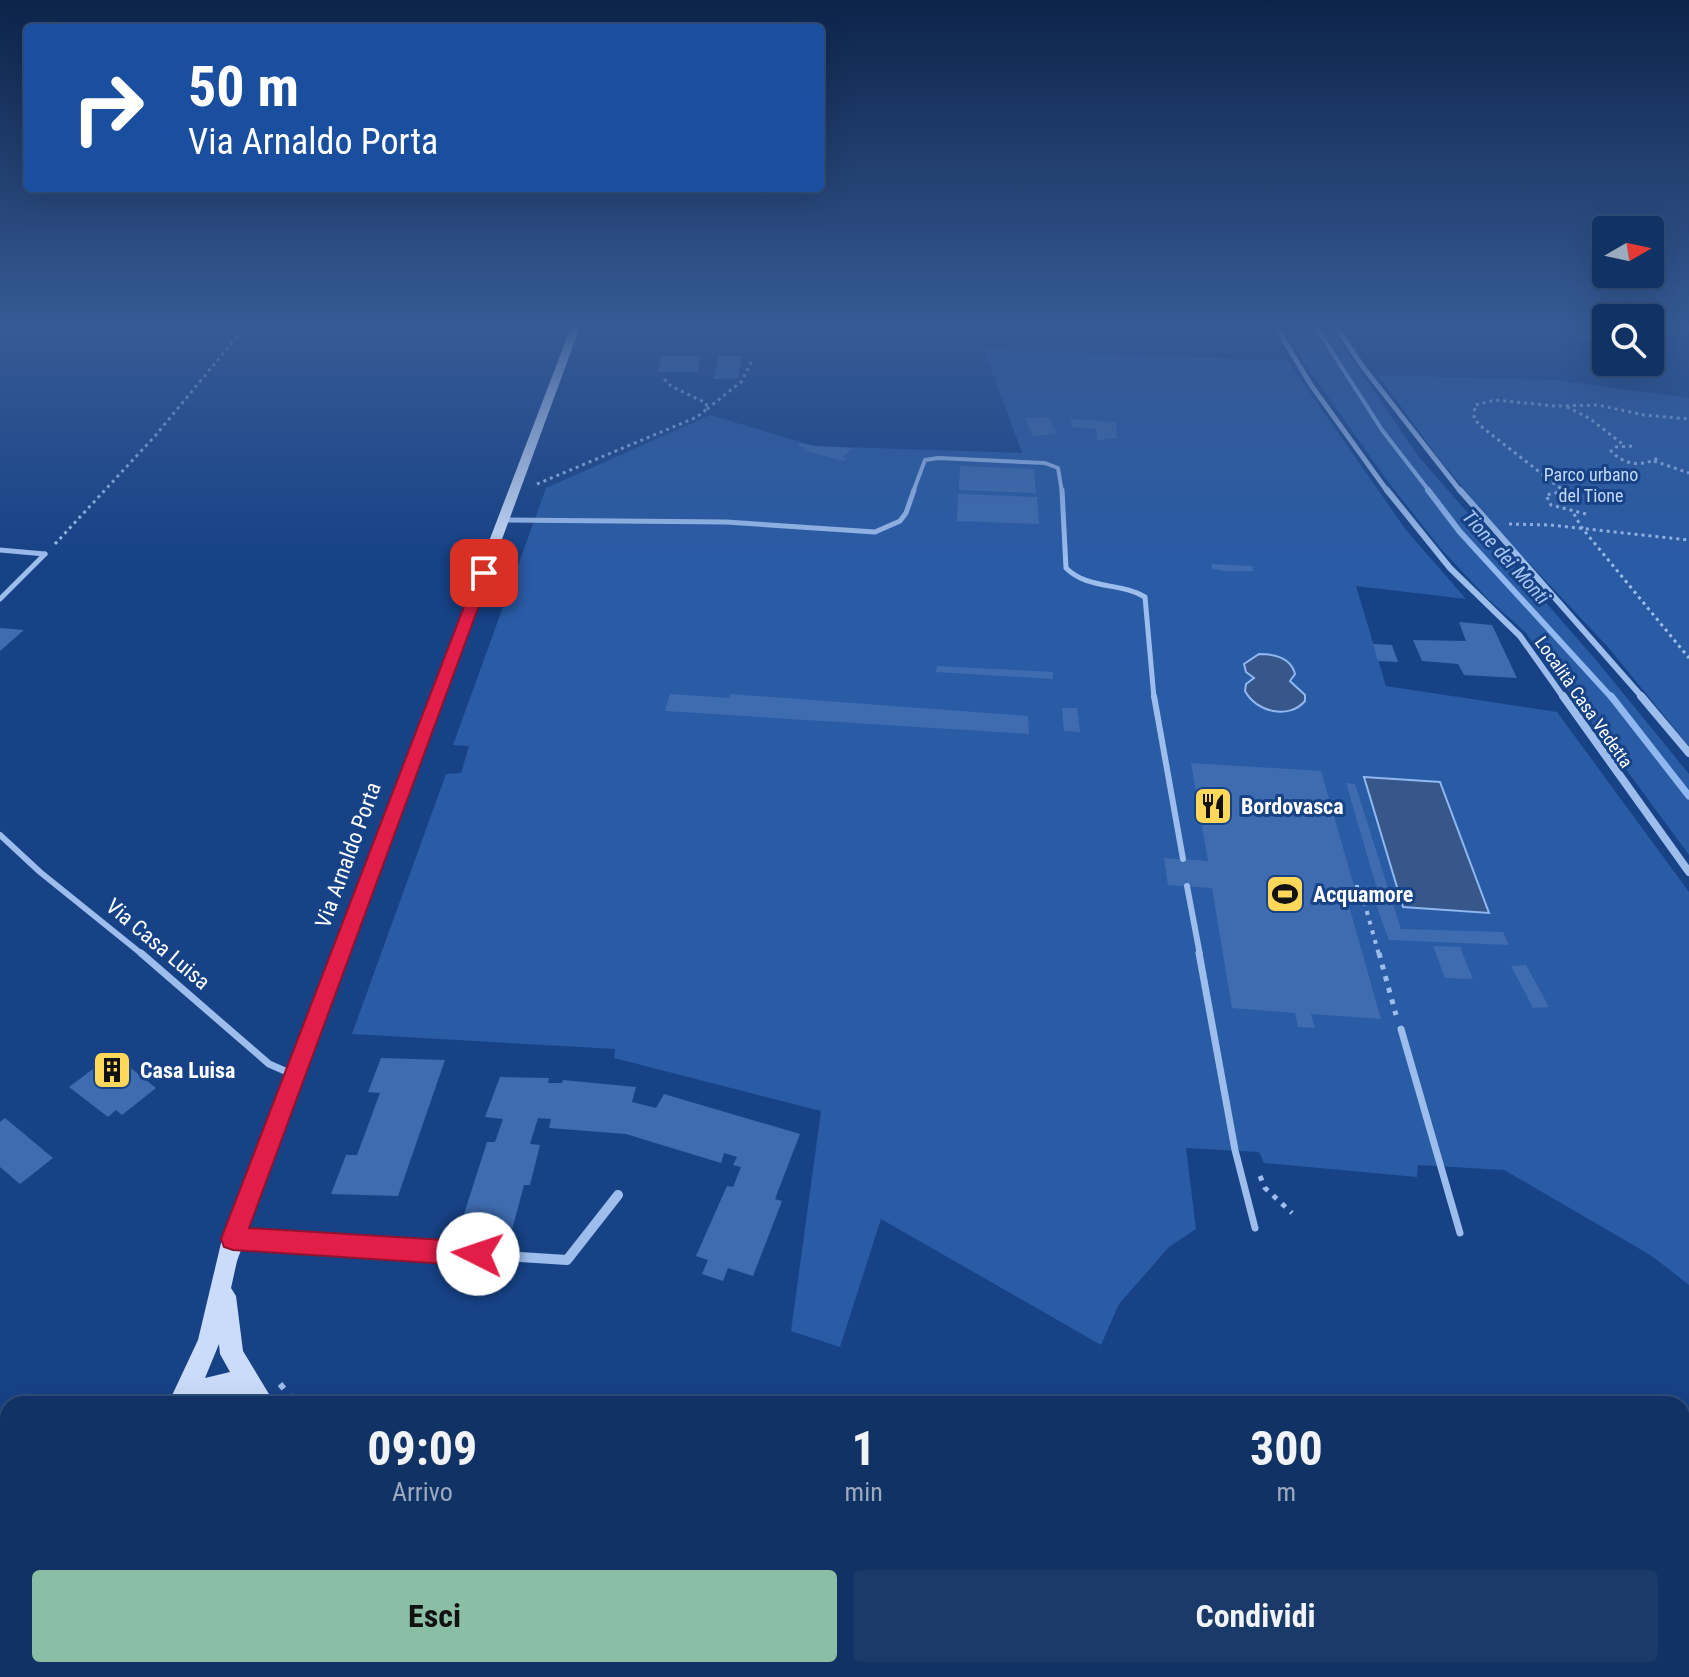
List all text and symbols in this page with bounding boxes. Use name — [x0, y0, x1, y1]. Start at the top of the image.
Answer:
text: 50 m — [188, 54, 299, 120]
icon: right — [56, 56, 160, 160]
text: Via Arnaldo Porta — [188, 121, 438, 163]
north arrow — [1592, 216, 1664, 288]
map controls — [1592, 216, 1664, 376]
button: search — [1592, 304, 1664, 376]
park label: Parco urbano del Tione — [1544, 464, 1638, 506]
water label: Tione dei Monti — [1457, 505, 1555, 610]
pin — [450, 539, 518, 607]
icon: arrive — [462, 551, 506, 595]
street label: Località Casa Vedetta — [1531, 632, 1637, 772]
street label: Via Arnaldo Porta — [310, 779, 386, 931]
restaurant icon: Bordovasca — [1192, 785, 1234, 827]
place label: Bordovasca — [1241, 794, 1344, 819]
sports icon: Acquamore — [1264, 873, 1306, 915]
place label: Acquamore — [1313, 882, 1413, 907]
street label: Via Casa Luisa — [101, 893, 215, 995]
building icon: Casa Luisa — [91, 1049, 133, 1091]
place label: Casa Luisa — [140, 1058, 235, 1083]
position arrow — [436, 1212, 520, 1296]
text: 09:09 — [367, 1420, 477, 1477]
text: 1 — [852, 1420, 876, 1477]
text: 300 — [1250, 1420, 1323, 1477]
text: Arrivo — [392, 1477, 453, 1507]
text: min — [845, 1477, 883, 1507]
text: m — [1277, 1477, 1296, 1507]
button: Esci — [32, 1570, 837, 1662]
button: Condividi — [853, 1570, 1658, 1662]

